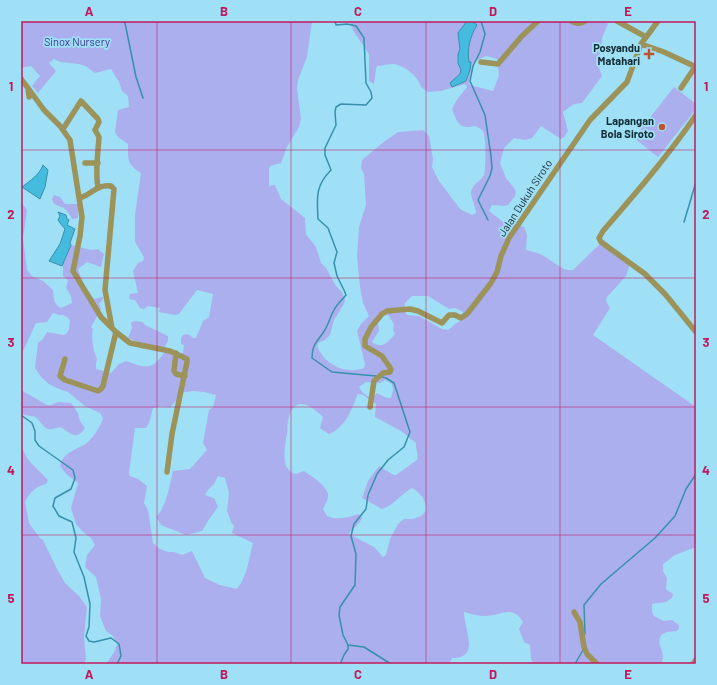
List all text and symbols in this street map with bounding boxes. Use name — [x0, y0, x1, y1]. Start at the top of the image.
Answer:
text: A — [85, 3, 94, 19]
text: B — [220, 3, 228, 19]
text: C — [354, 3, 362, 19]
text: D — [489, 3, 497, 19]
text: E — [624, 3, 632, 19]
park label: Sinox Nursery — [44, 35, 110, 48]
place label: Posyandu Matahari — [593, 41, 640, 67]
marker: Posyandu Matahari — [643, 48, 655, 60]
text: 1 — [9, 78, 13, 94]
text: 1 — [704, 78, 708, 94]
place label: Lapangan Bola Siroto — [601, 114, 654, 140]
marker: Lapangan Bola Siroto — [657, 122, 667, 132]
street label: Jalan Dukuh Siroto — [495, 157, 554, 239]
text: 2 — [7, 206, 15, 222]
text: 2 — [702, 206, 710, 222]
text: 3 — [7, 334, 15, 350]
text: 3 — [702, 334, 710, 350]
text: 4 — [7, 462, 15, 478]
text: 4 — [702, 462, 710, 478]
text: 5 — [7, 590, 15, 606]
text: 5 — [702, 590, 710, 606]
text: A — [85, 666, 94, 682]
text: B — [220, 666, 228, 682]
text: C — [354, 666, 362, 682]
text: D — [489, 666, 497, 682]
text: E — [624, 666, 632, 682]

